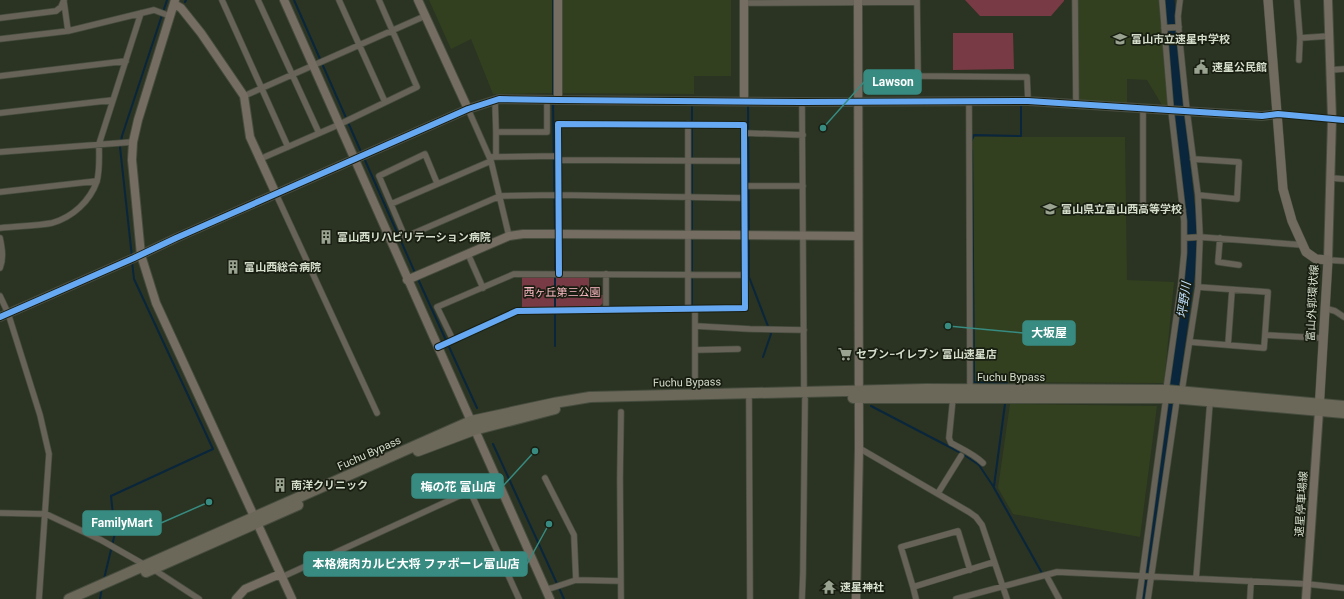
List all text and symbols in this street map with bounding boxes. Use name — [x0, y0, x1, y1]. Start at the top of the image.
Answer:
school or university icon: 富山市立速星中学校 — [1112, 31, 1128, 47]
place label: 富山市立速星中学校 — [1131, 33, 1230, 46]
public building icon: 速星公民館 — [1193, 59, 1209, 75]
place label: 速星公民館 — [1212, 61, 1267, 74]
callout: Lawson — [864, 70, 921, 94]
text: Lawson — [872, 75, 914, 89]
school or university icon: 富山県立富山西高等学校 — [1042, 201, 1058, 217]
place label: 富山県立富山西高等学校 — [1061, 203, 1182, 216]
building icon: 富山西リハビリテーション病院 — [318, 229, 334, 245]
place label: 富山西リハビリテーション病院 — [337, 231, 491, 244]
building icon: 富山西総合病院 — [225, 259, 241, 275]
place label: 富山西総合病院 — [244, 261, 321, 274]
street label: 富山外郭環状線 — [1304, 264, 1321, 342]
water label: 坪野川 — [1175, 279, 1194, 319]
park label: 西ヶ丘第三公園 — [524, 286, 601, 299]
callout: 大坂屋 — [1023, 321, 1075, 345]
text: 大坂屋 — [1031, 326, 1067, 340]
supermarket icon: セブン−イレブン 富山速星店 — [837, 346, 853, 362]
place label: セブン−イレブン 富山速星店 — [856, 348, 997, 361]
street label: Fuchu Bypass — [977, 371, 1045, 384]
street label: Fuchu Bypass — [653, 375, 722, 390]
street label: Fuchu Bypass — [335, 434, 403, 473]
street label: 速星停車場線 — [1293, 471, 1310, 537]
callout: 梅の花 富山店 — [412, 474, 503, 498]
building icon: 南洋クリニック — [272, 477, 288, 493]
place label: 南洋クリニック — [291, 479, 368, 492]
text: 梅の花 富山店 — [421, 480, 495, 494]
callout: FamilyMart — [83, 511, 161, 535]
text: FamilyMart — [91, 516, 153, 530]
callout: 本格焼肉カルビ大将 ファボーレ富山店 — [304, 552, 527, 576]
text: 本格焼肉カルビ大将 ファボーレ富山店 — [313, 557, 519, 571]
temple icon: 速星神社 — [821, 579, 837, 595]
place label: 速星神社 — [840, 581, 884, 594]

